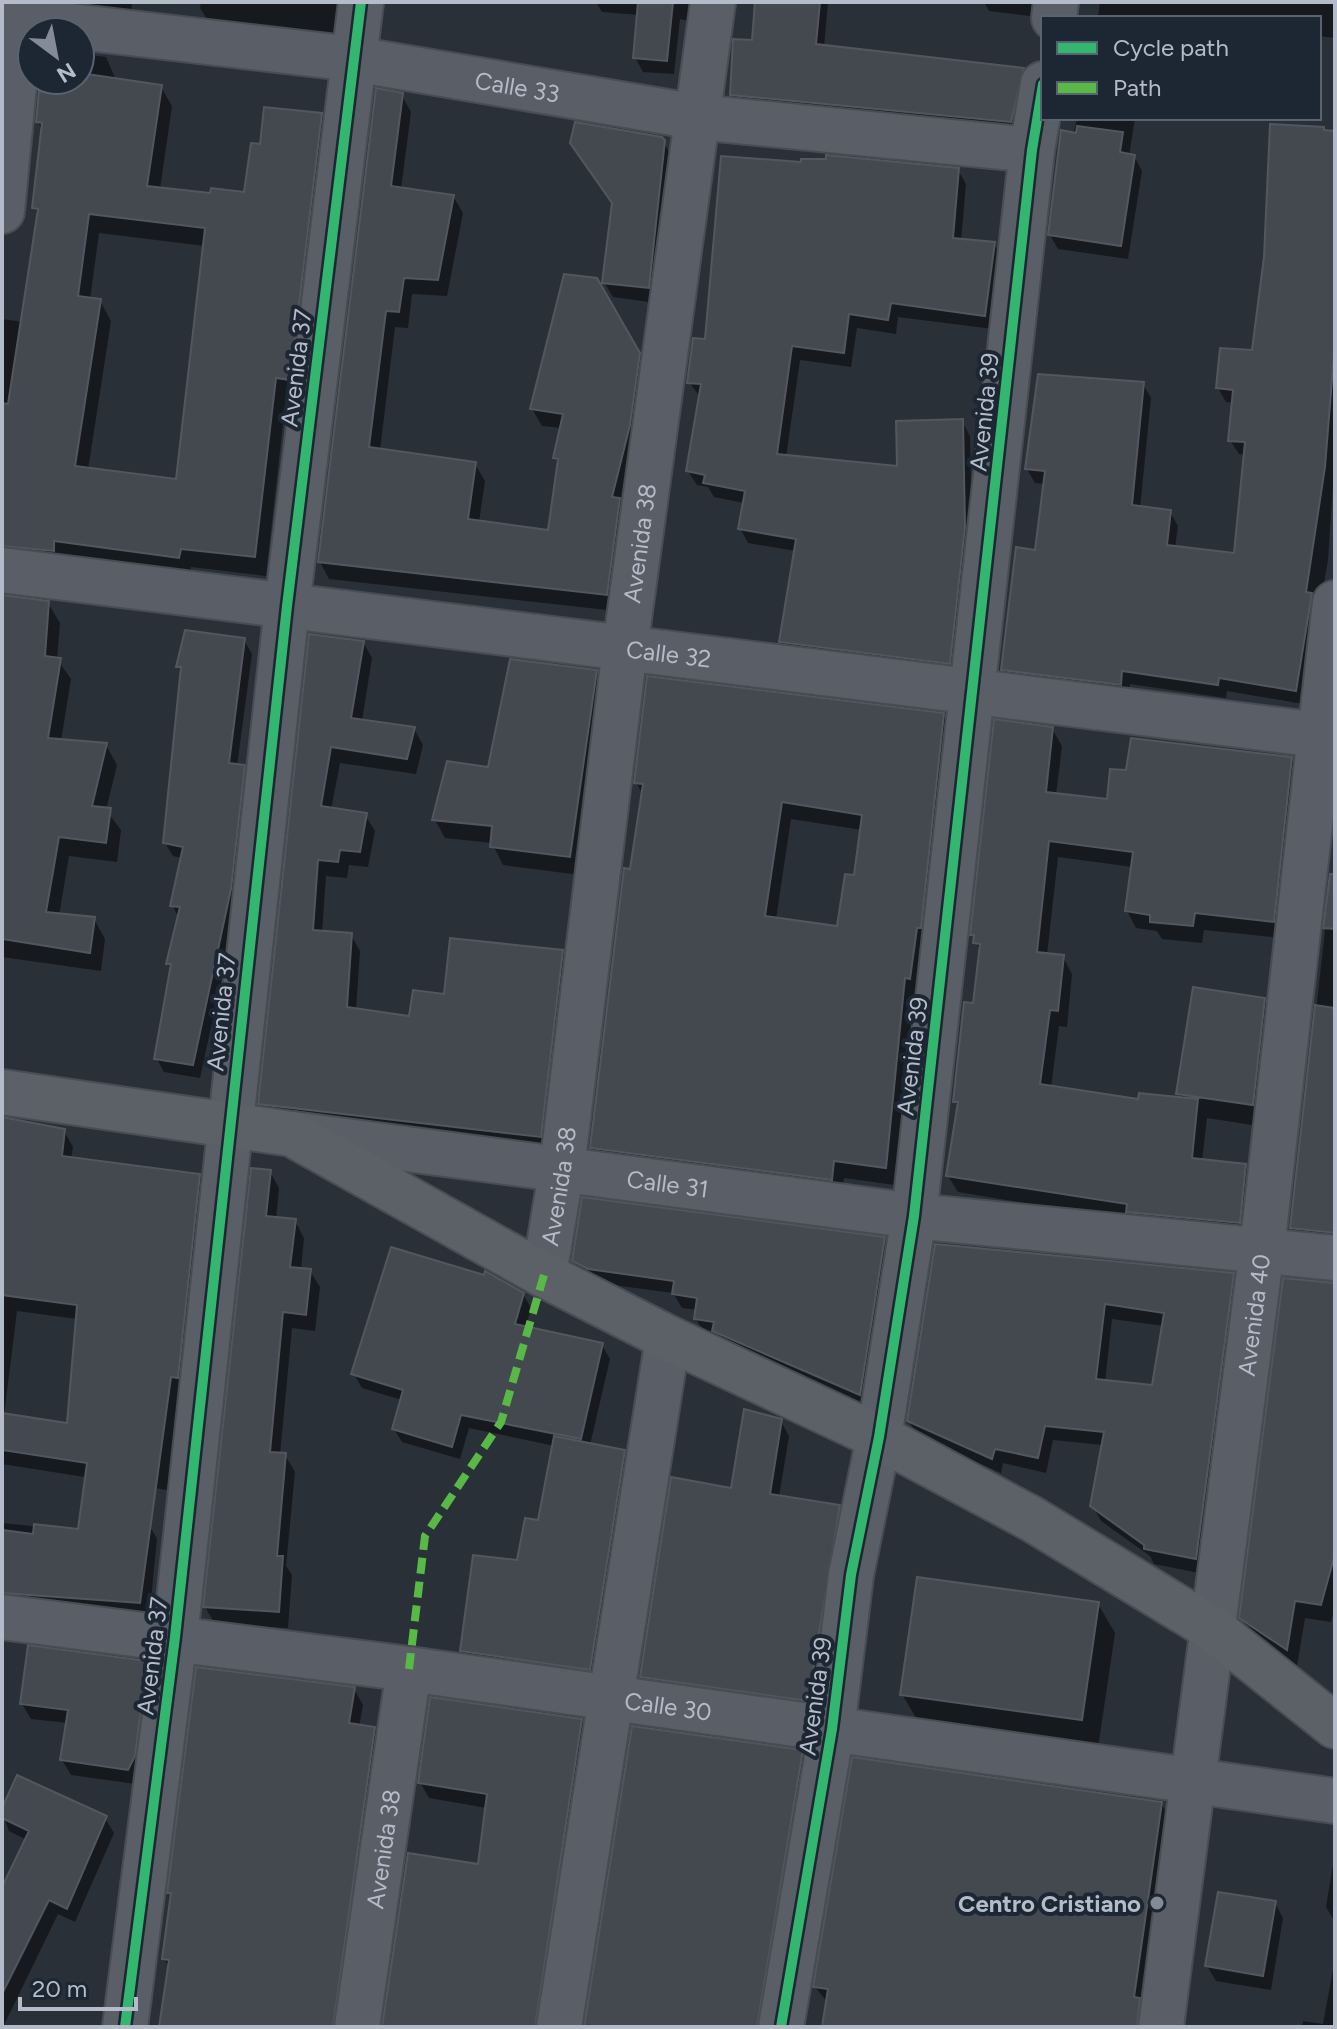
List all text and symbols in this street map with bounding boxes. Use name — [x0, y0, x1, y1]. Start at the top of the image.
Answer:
north arrow — [16, 16, 96, 96]
legend — [1041, 16, 1321, 120]
text: Cycle path — [1113, 33, 1229, 62]
text: N — [52, 57, 81, 88]
street label: Calle 33 — [473, 65, 562, 108]
text: Path — [1113, 73, 1161, 102]
street label: Avenida 37 — [274, 307, 318, 429]
street label: Avenida 39 — [963, 351, 1005, 473]
street label: Avenida 38 — [617, 482, 662, 605]
street label: Calle 32 — [624, 634, 713, 673]
street label: Avenida 37 — [200, 952, 242, 1072]
street label: Avenida 39 — [890, 995, 934, 1117]
street label: Avenida 38 — [535, 1125, 581, 1248]
street label: Calle 31 — [625, 1164, 710, 1203]
street label: Avenida 40 — [1231, 1252, 1276, 1378]
street label: Avenida 37 — [130, 1595, 174, 1717]
street label: Avenida 39 — [792, 1635, 838, 1757]
street label: Calle 30 — [623, 1685, 713, 1726]
street label: Avenida 38 — [360, 1787, 406, 1911]
place label: Centro Cristiano — [958, 1889, 1141, 1918]
marker: Centro Cristiano — [1148, 1894, 1166, 1912]
scale bar — [20, 1961, 136, 2011]
text: 20 m — [32, 1974, 87, 2003]

